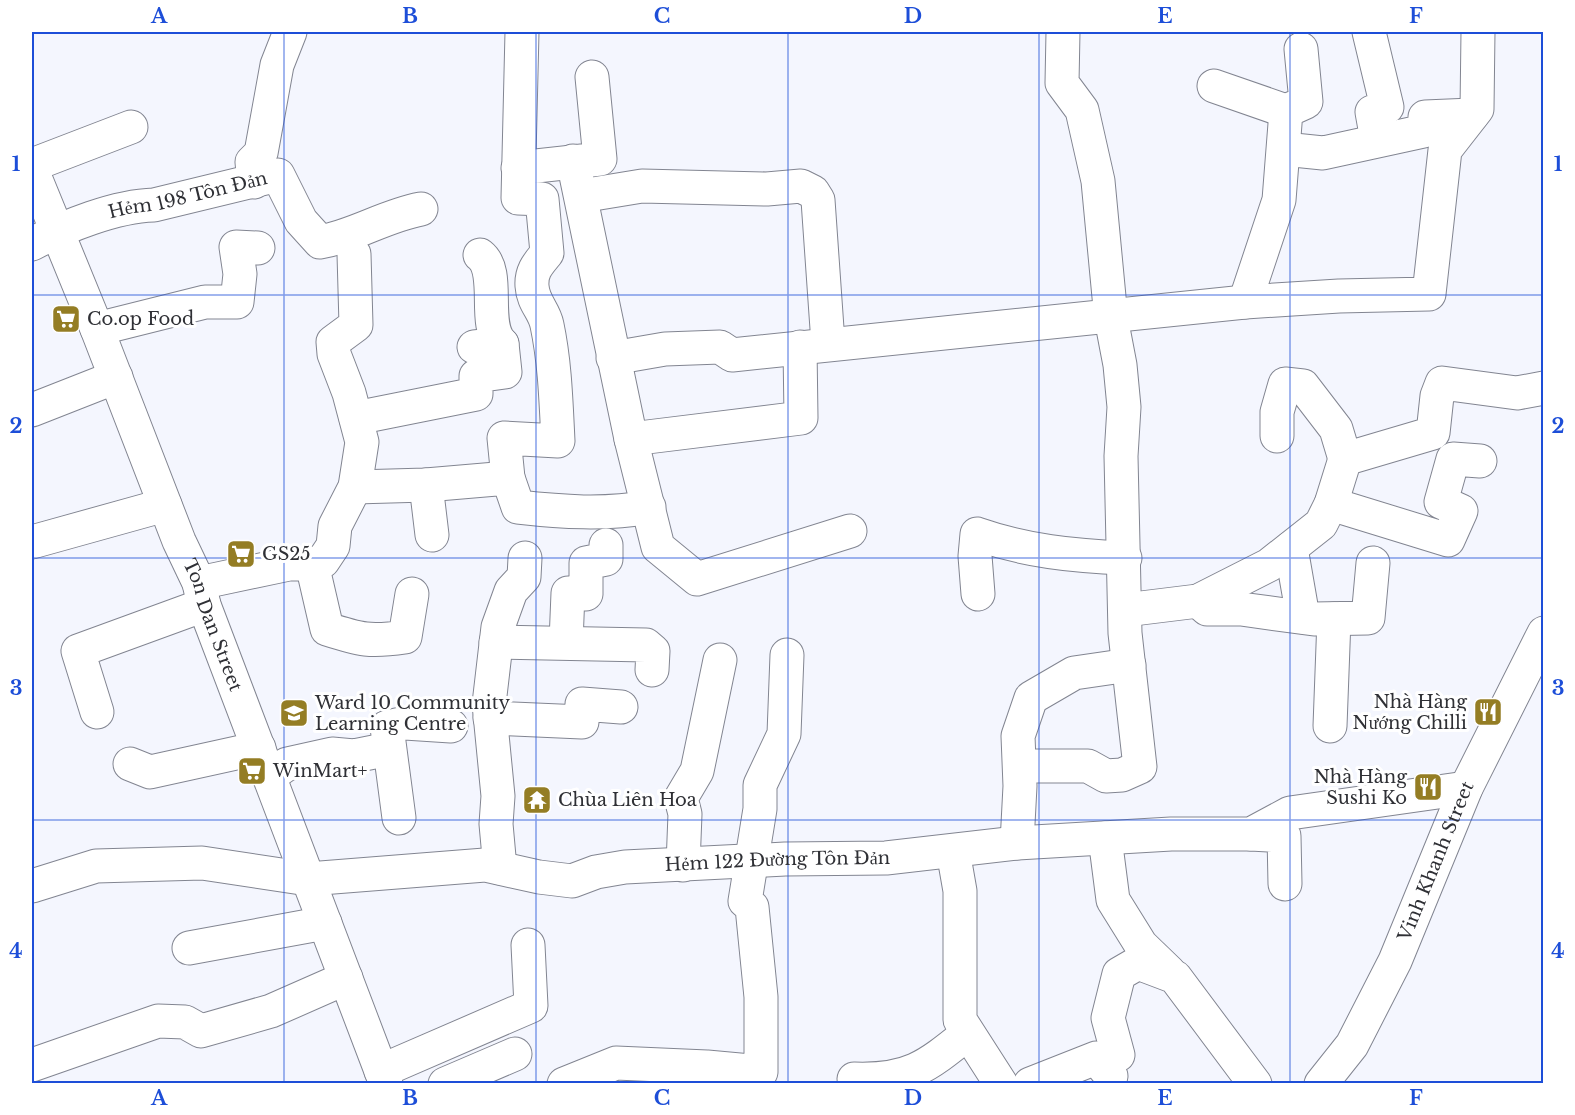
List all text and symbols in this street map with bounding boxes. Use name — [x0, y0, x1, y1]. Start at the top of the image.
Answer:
text: A — [150, 4, 168, 28]
text: B — [402, 4, 418, 28]
text: C — [654, 4, 670, 28]
text: D — [904, 4, 922, 28]
text: E — [1157, 4, 1173, 28]
text: F — [1409, 4, 1423, 28]
text: 1 — [12, 152, 21, 176]
text: 1 — [1554, 152, 1563, 176]
street label: Hẻm 198 Tôn Đản — [106, 167, 269, 223]
supermarket icon: Co.op Food — [50, 303, 82, 335]
place label: Co.op Food — [87, 308, 194, 330]
text: 2 — [9, 414, 23, 438]
text: 2 — [1551, 414, 1565, 438]
supermarket icon: GS25 — [225, 538, 257, 570]
place label: GS25 — [262, 543, 311, 565]
street label: Ton Dan Street — [178, 555, 247, 695]
text: 3 — [10, 676, 22, 700]
text: 3 — [1552, 676, 1564, 700]
place label: Nhà Hàng Nướng Chilli — [1353, 691, 1467, 734]
place label: Ward 10 Community Learning Centre — [314, 692, 511, 735]
restaurant icon: Nhà Hàng Nướng Chilli — [1472, 696, 1504, 728]
school or university icon: Ward 10 Community Learning Centre — [278, 697, 310, 729]
supermarket icon: WinMart+ — [236, 755, 268, 787]
place label: WinMart+ — [272, 760, 368, 782]
place label: Nhà Hàng Sushi Ko — [1314, 766, 1407, 809]
restaurant icon: Nhà Hàng Sushi Ko — [1412, 771, 1444, 803]
street label: Vinh Khanh Street — [1393, 777, 1479, 945]
temple icon: Chùa Liên Hoa — [521, 784, 553, 816]
place label: Chùa Liên Hoa — [558, 789, 697, 811]
street label: Hẻm 122 Đường Tôn Đản — [664, 847, 890, 876]
text: 4 — [9, 939, 23, 963]
text: 4 — [1551, 939, 1565, 963]
text: A — [150, 1086, 168, 1110]
text: B — [402, 1086, 418, 1110]
text: C — [654, 1086, 670, 1110]
text: D — [904, 1086, 922, 1110]
text: E — [1157, 1086, 1173, 1110]
text: F — [1409, 1086, 1423, 1110]

